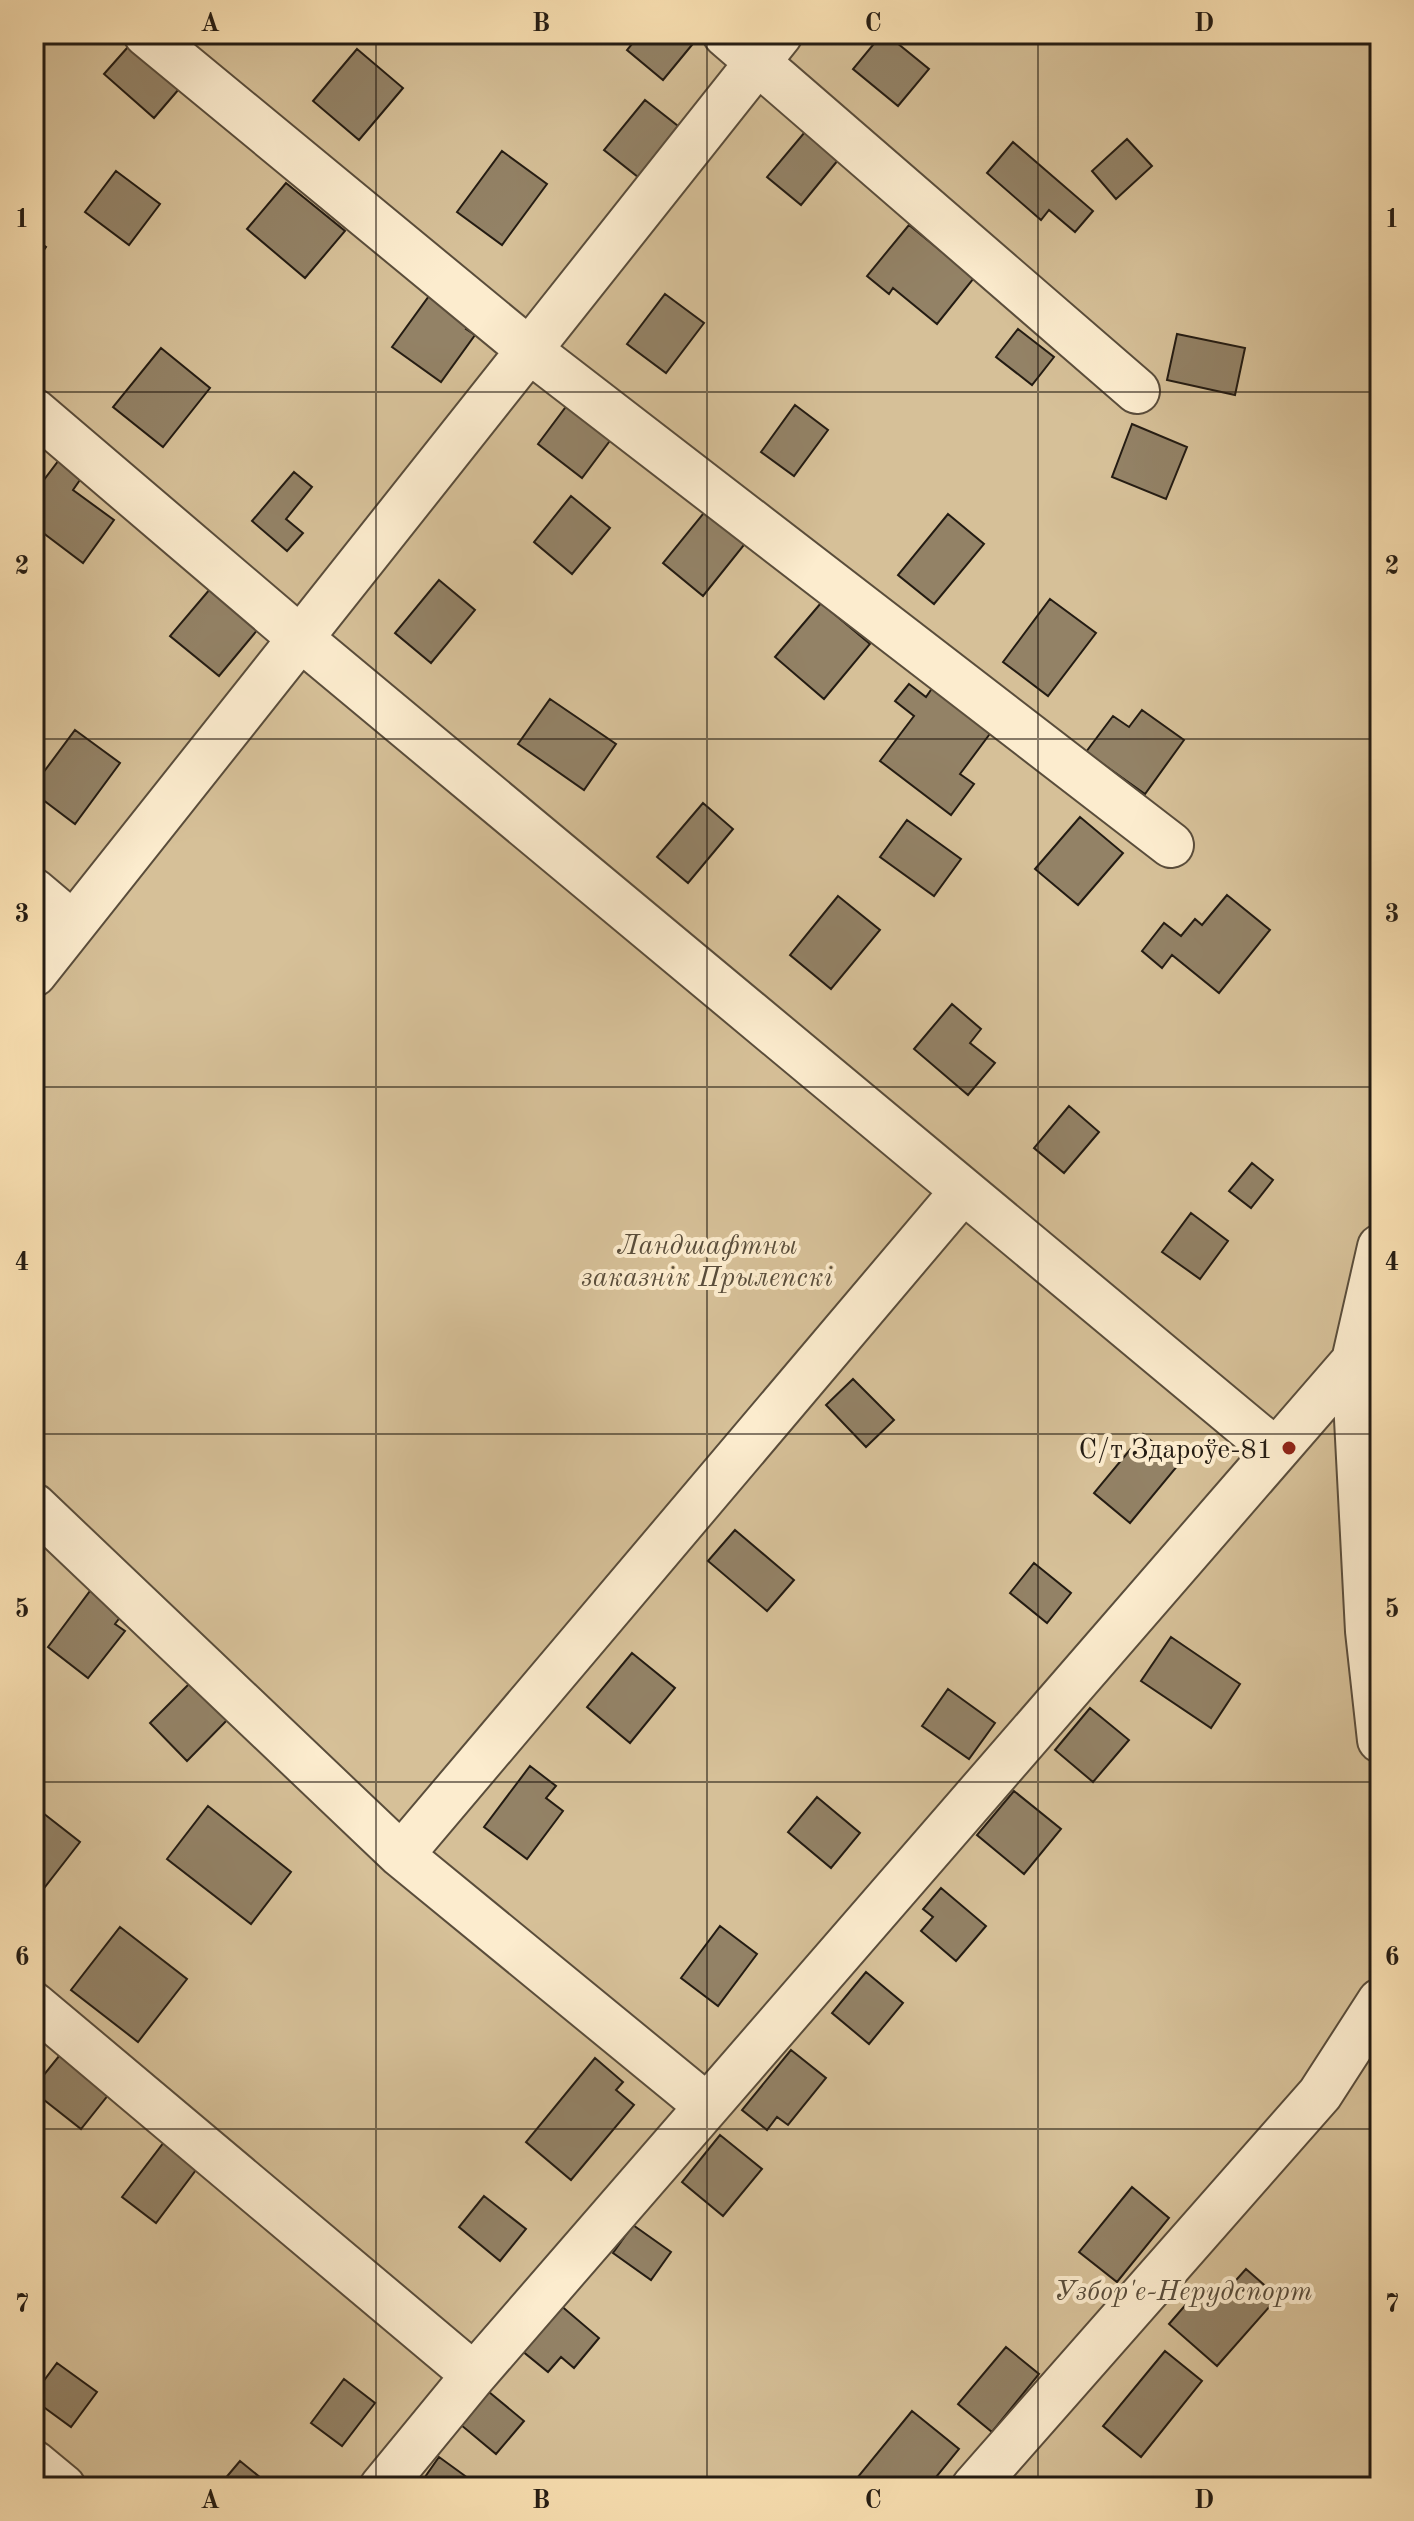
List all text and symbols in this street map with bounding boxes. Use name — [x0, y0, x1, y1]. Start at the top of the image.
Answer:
text: A — [200, 11, 220, 37]
text: B — [532, 11, 550, 37]
text: C — [864, 11, 882, 37]
text: D — [1194, 11, 1214, 37]
text: 1 — [14, 207, 30, 233]
text: 1 — [1384, 207, 1400, 233]
text: 2 — [14, 554, 30, 580]
text: 2 — [1384, 554, 1400, 580]
text: 3 — [14, 902, 30, 928]
text: 3 — [1384, 902, 1400, 928]
park label: Ландшафтны заказнік Прылепскі — [581, 1233, 833, 1293]
text: 4 — [14, 1250, 30, 1276]
text: 4 — [1384, 1250, 1400, 1276]
place label: С/т Здароўе-81 — [1079, 1437, 1273, 1465]
marker: С/т Здароўе-81 — [1280, 1439, 1298, 1457]
text: 5 — [14, 1597, 30, 1623]
text: 5 — [1384, 1597, 1400, 1623]
text: 6 — [14, 1945, 30, 1971]
text: 6 — [1384, 1945, 1400, 1971]
park label: Узбор'е-Нерудспорт — [1054, 2279, 1312, 2307]
text: 7 — [14, 2292, 30, 2318]
text: 7 — [1384, 2292, 1400, 2318]
text: A — [200, 2488, 220, 2514]
text: B — [532, 2488, 550, 2514]
text: C — [864, 2488, 882, 2514]
text: D — [1194, 2488, 1214, 2514]

